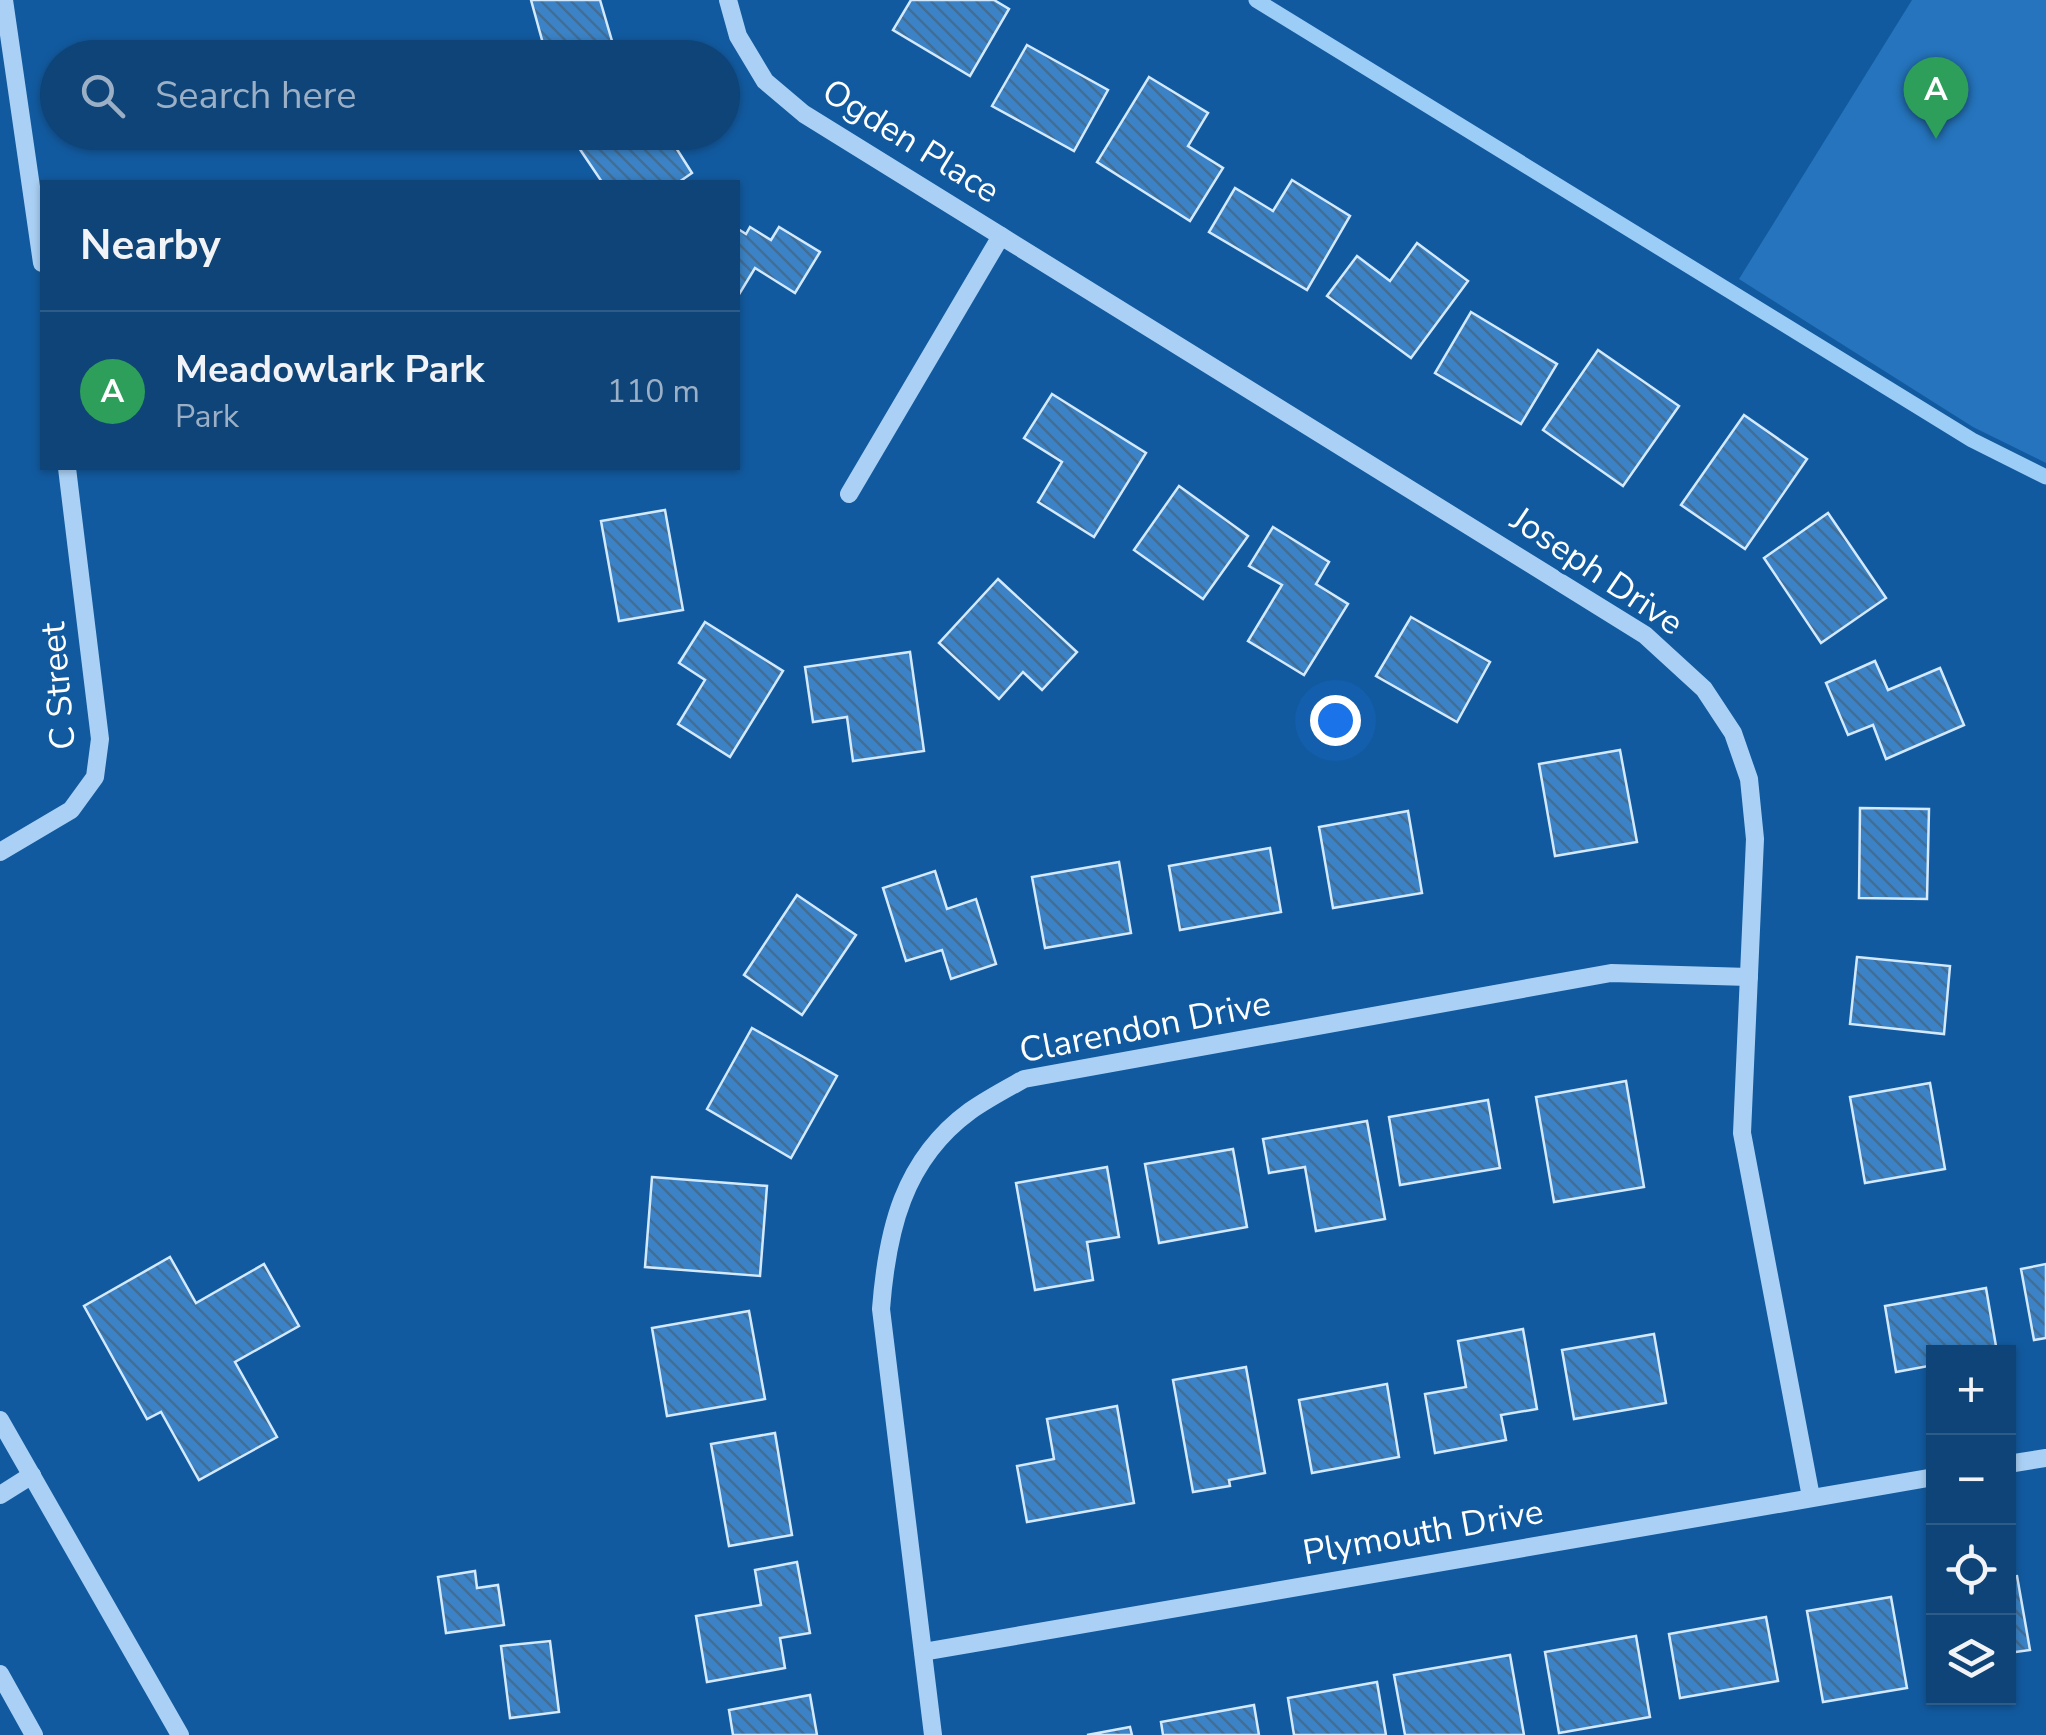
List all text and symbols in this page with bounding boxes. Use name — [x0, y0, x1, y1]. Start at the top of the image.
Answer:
search box — [40, 40, 740, 150]
pin: A — [1904, 56, 1968, 139]
icon: search — [75, 68, 130, 123]
street label: Ogden Place — [813, 68, 1009, 214]
text: Search here — [155, 70, 356, 121]
text: Nearby — [80, 217, 221, 274]
text: Meadowlark Park — [175, 344, 484, 395]
text: A — [101, 370, 124, 413]
text: 110 m — [607, 370, 700, 413]
text: Park — [175, 395, 239, 438]
street label: Joseph Drive — [1501, 495, 1692, 646]
street label: C Street — [29, 619, 87, 752]
your location — [1310, 695, 1361, 746]
street label: Clarendon Drive — [1015, 980, 1275, 1074]
map controls — [1926, 1345, 2016, 1705]
button: + — [1926, 1345, 2016, 1435]
button: − — [1926, 1435, 2016, 1525]
street label: Plymouth Drive — [1299, 1488, 1547, 1576]
button: locate — [1926, 1525, 2016, 1615]
button: layers — [1926, 1615, 2016, 1705]

